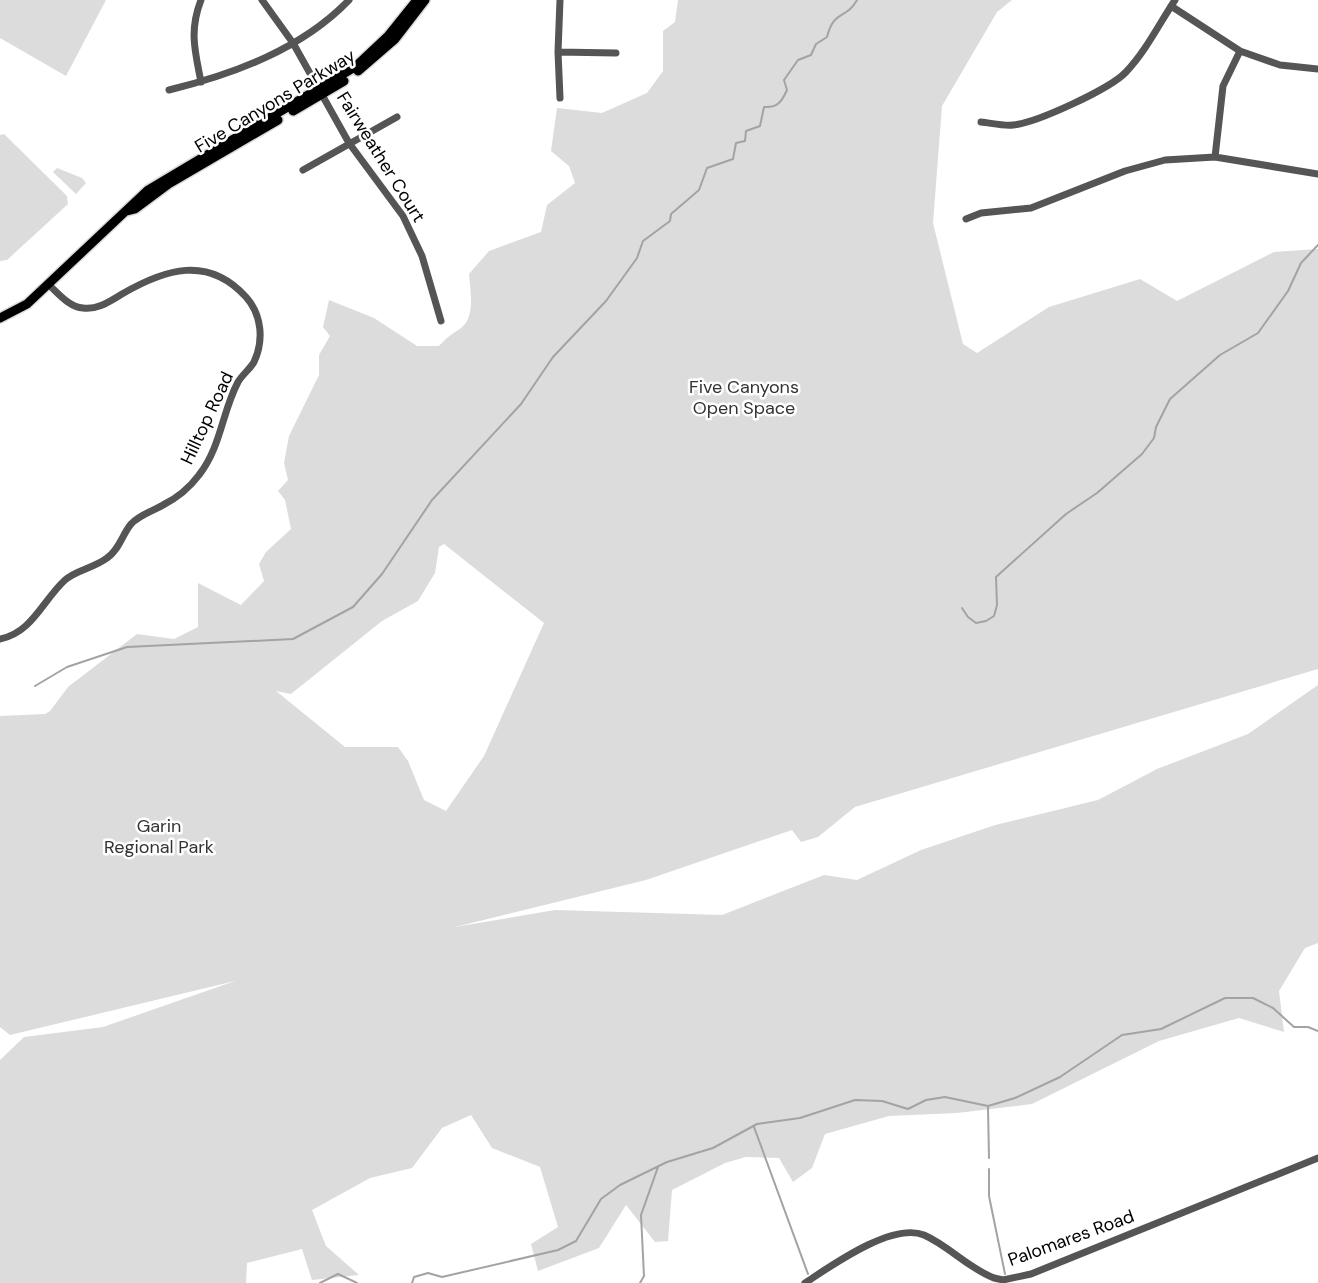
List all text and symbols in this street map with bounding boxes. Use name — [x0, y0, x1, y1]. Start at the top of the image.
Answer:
street label: Five Canyons Parkway — [190, 44, 360, 158]
street label: Fairweather Court — [331, 87, 431, 227]
street label: Hilltop Road — [175, 368, 239, 468]
park label: Five Canyons Open Space — [689, 375, 799, 420]
park label: Garin Regional Park — [104, 814, 214, 859]
street label: Palomares Road — [1005, 1204, 1137, 1272]

